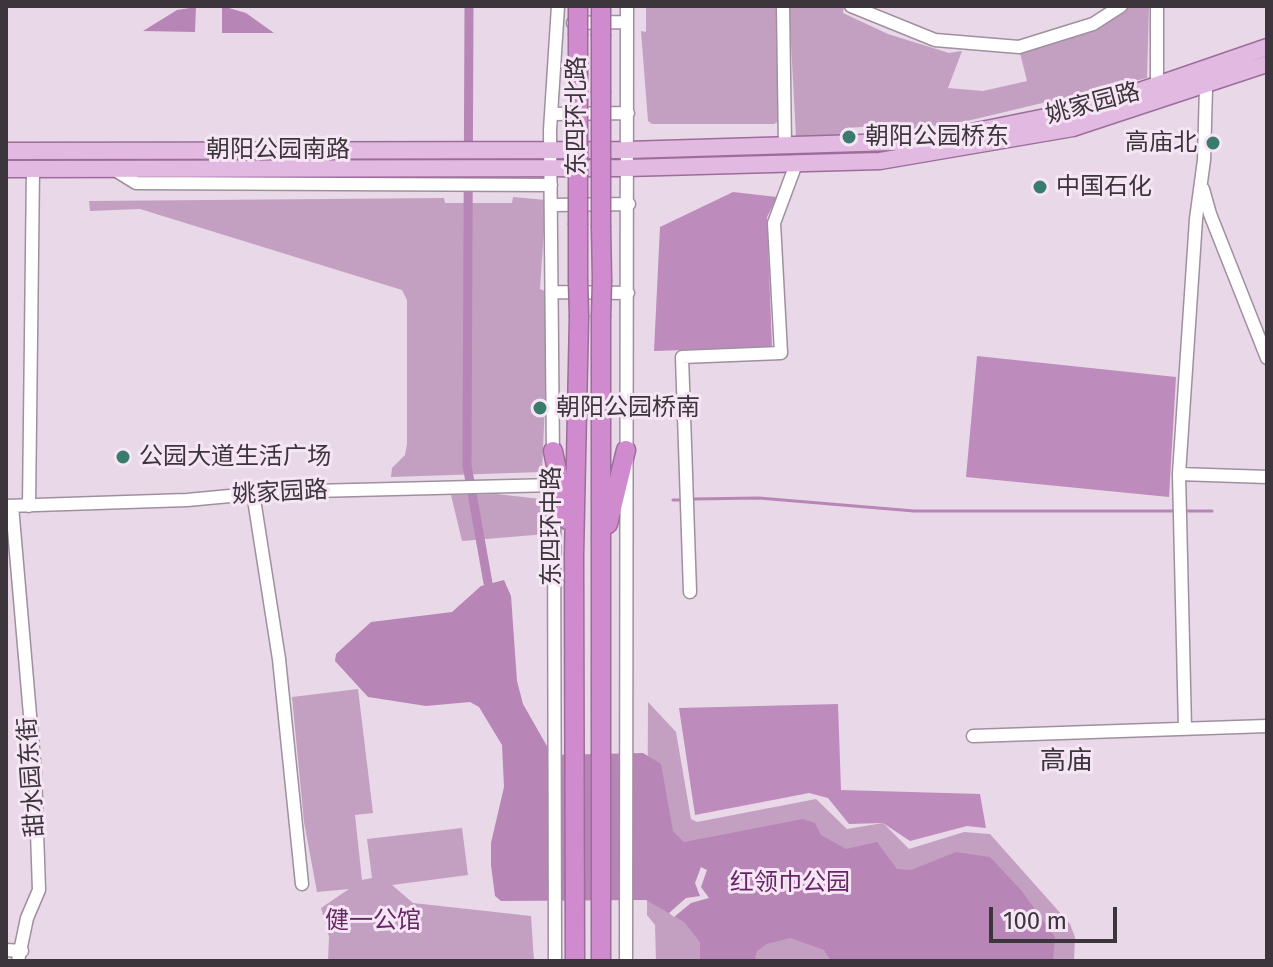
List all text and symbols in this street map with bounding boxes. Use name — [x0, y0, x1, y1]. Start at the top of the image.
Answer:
street label: 东四环北路 — [563, 56, 591, 176]
street label: 姚家园路 — [1043, 78, 1143, 130]
place label: 朝阳公园桥东 — [865, 123, 1009, 151]
marker: 朝阳公园桥东 — [840, 128, 858, 146]
place label: 高庙北 — [1125, 129, 1197, 157]
marker: 高庙北 — [1204, 134, 1222, 152]
street label: 朝阳公园南路 — [206, 136, 350, 164]
place label: 中国石化 — [1056, 173, 1152, 201]
marker: 中国石化 — [1031, 178, 1049, 196]
place label: 朝阳公园桥南 — [556, 394, 700, 422]
marker: 朝阳公园桥南 — [531, 399, 549, 417]
place label: 公园大道生活广场 — [139, 443, 331, 471]
marker: 公园大道生活广场 — [114, 448, 132, 466]
street label: 东四环中路 — [538, 466, 566, 586]
street label: 姚家园路 — [231, 476, 329, 510]
street label: 甜水园东街 — [13, 716, 51, 838]
district label: 高庙 — [1040, 746, 1092, 778]
park label: 红领巾公园 — [730, 869, 850, 897]
scale bar — [993, 891, 1121, 941]
park label: 健一公馆 — [325, 907, 421, 935]
text: 100 m — [1003, 907, 1067, 935]

